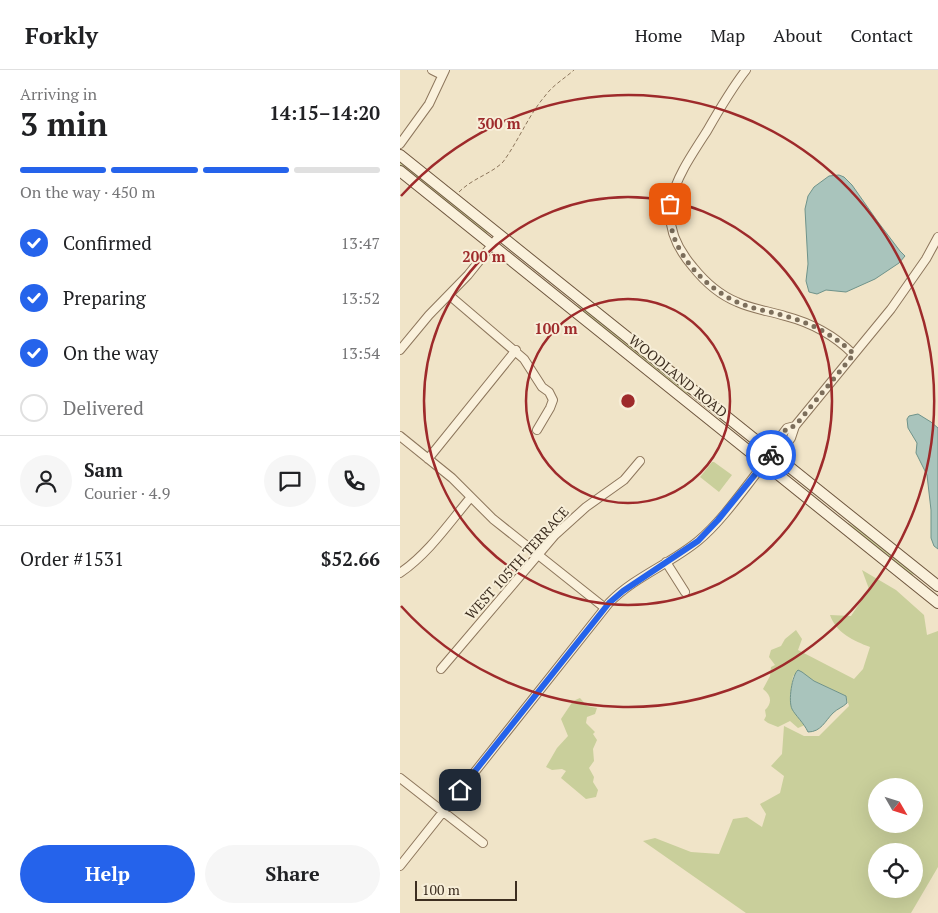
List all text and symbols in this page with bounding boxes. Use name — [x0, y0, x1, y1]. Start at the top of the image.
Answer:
text: Forkly — [25, 19, 98, 51]
text: Home — [635, 23, 682, 47]
text: Map — [710, 23, 745, 47]
text: About — [773, 23, 822, 47]
text: Contact — [850, 23, 913, 47]
text: Arriving in — [20, 83, 97, 105]
text: 14:15–14:20 — [269, 100, 380, 125]
text: 3 min — [20, 103, 108, 145]
text: 300 m — [477, 113, 521, 133]
text: On the way · 450 m — [20, 181, 155, 203]
pin — [649, 183, 691, 225]
icon: bag — [656, 190, 684, 218]
icon: check — [20, 229, 48, 257]
text: Confirmed — [63, 230, 152, 255]
text: 13:47 — [341, 232, 380, 254]
text: 200 m — [462, 246, 506, 266]
icon: check — [20, 284, 48, 312]
text: Preparing — [63, 285, 146, 310]
text: 13:52 — [341, 287, 380, 309]
text: 100 m — [534, 318, 578, 338]
street label: WOODLAND ROAD — [625, 330, 732, 421]
icon: check — [20, 339, 48, 367]
text: On the way — [63, 340, 158, 365]
text: 13:54 — [341, 342, 380, 364]
centre of rings — [619, 392, 637, 410]
text: Delivered — [63, 395, 144, 420]
courier — [746, 430, 796, 480]
icon: bike — [757, 441, 785, 469]
button: person — [20, 455, 72, 507]
button: chat — [264, 455, 316, 507]
button: phone — [328, 455, 380, 507]
text: Sam — [84, 457, 123, 482]
text: Courier · 4.9 — [84, 482, 170, 504]
street label: WEST 105TH TERRACE — [461, 502, 573, 623]
text: Order #1531 — [20, 546, 124, 571]
text: $52.66 — [321, 546, 380, 571]
pin — [439, 769, 481, 811]
icon: home — [446, 776, 474, 804]
north arrow — [868, 778, 922, 832]
map controls — [868, 778, 923, 898]
button: locate — [868, 843, 923, 898]
button: Help — [20, 845, 195, 903]
button: Share — [205, 845, 380, 903]
scale bar — [415, 878, 518, 901]
text: 100 m — [422, 880, 460, 899]

